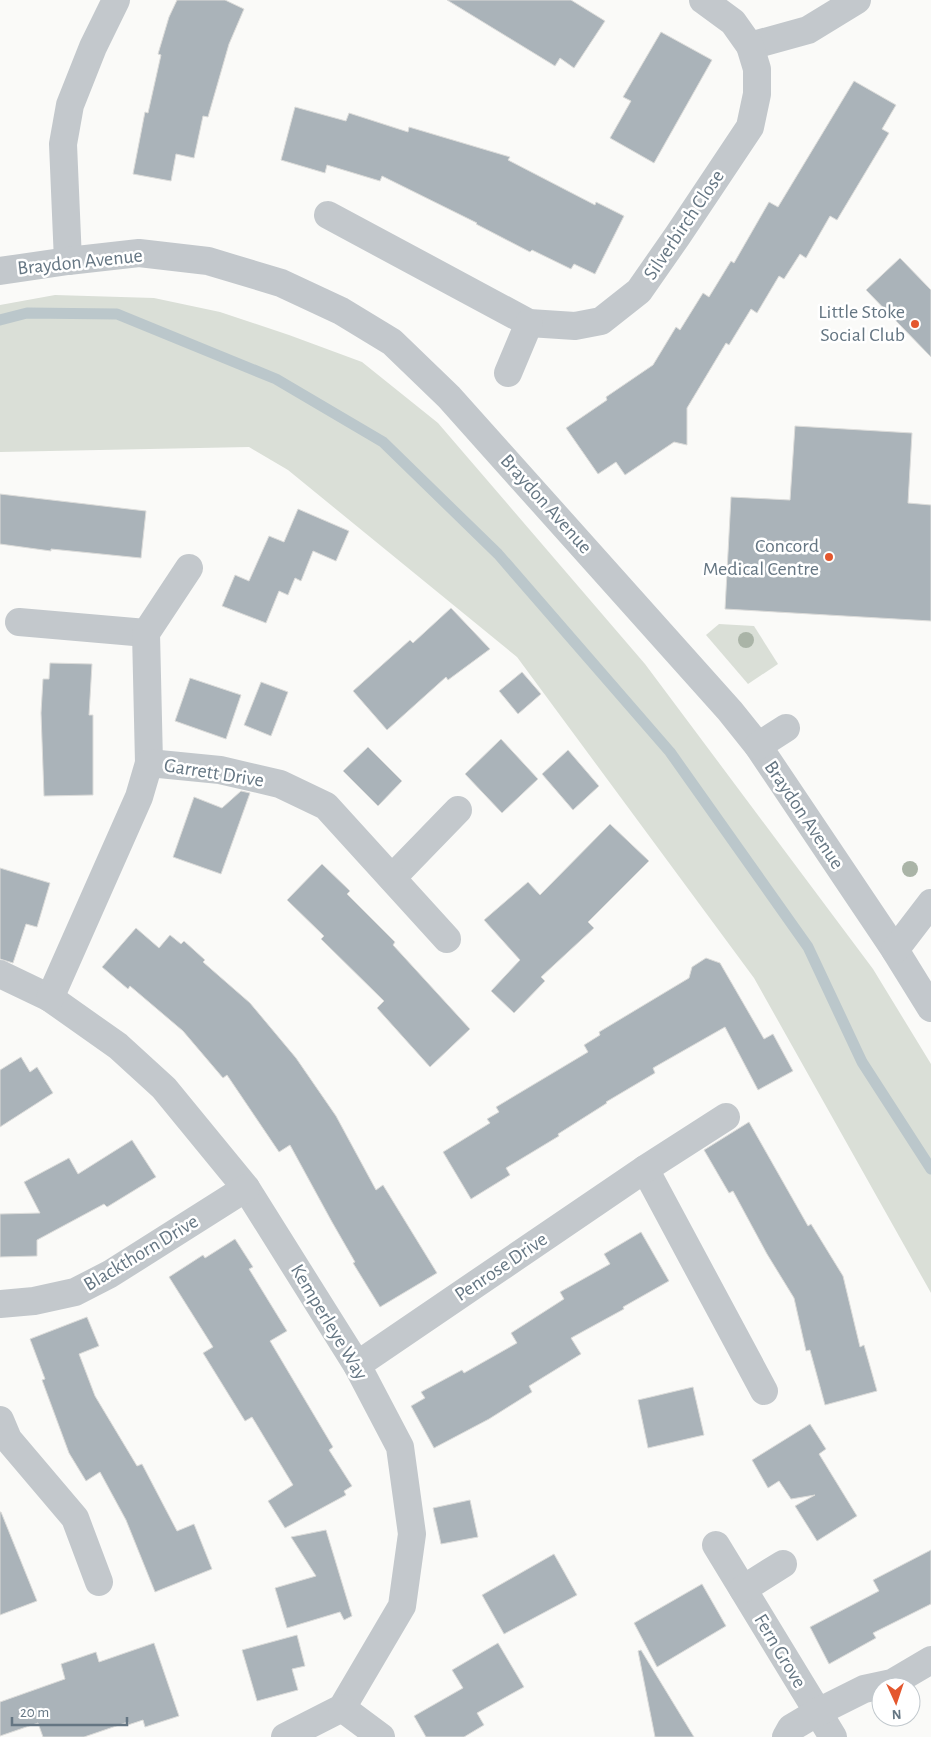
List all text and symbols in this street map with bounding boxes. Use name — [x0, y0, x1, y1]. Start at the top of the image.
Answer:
street label: Silverbirch Close — [640, 166, 728, 284]
street label: Braydon Avenue — [16, 245, 144, 279]
place label: Little Stoke Social Club — [818, 302, 905, 345]
marker: Little Stoke Social Club — [909, 318, 921, 330]
street label: Braydon Avenue — [496, 451, 596, 557]
place label: Concord Medical Centre — [703, 536, 819, 579]
marker: Concord Medical Centre — [823, 551, 835, 563]
street label: Garrett Drive — [163, 755, 265, 791]
street label: Braydon Avenue — [760, 757, 848, 873]
street label: Blackthorn Drive — [80, 1211, 202, 1295]
street label: Penrose Drive — [451, 1229, 551, 1305]
street label: Kemperleye Way — [287, 1261, 371, 1384]
street label: Fern Grove — [750, 1611, 810, 1691]
north arrow — [871, 1677, 921, 1727]
scale bar — [12, 1694, 128, 1726]
text: 20 m — [20, 1705, 49, 1720]
text: N — [891, 1707, 902, 1721]

